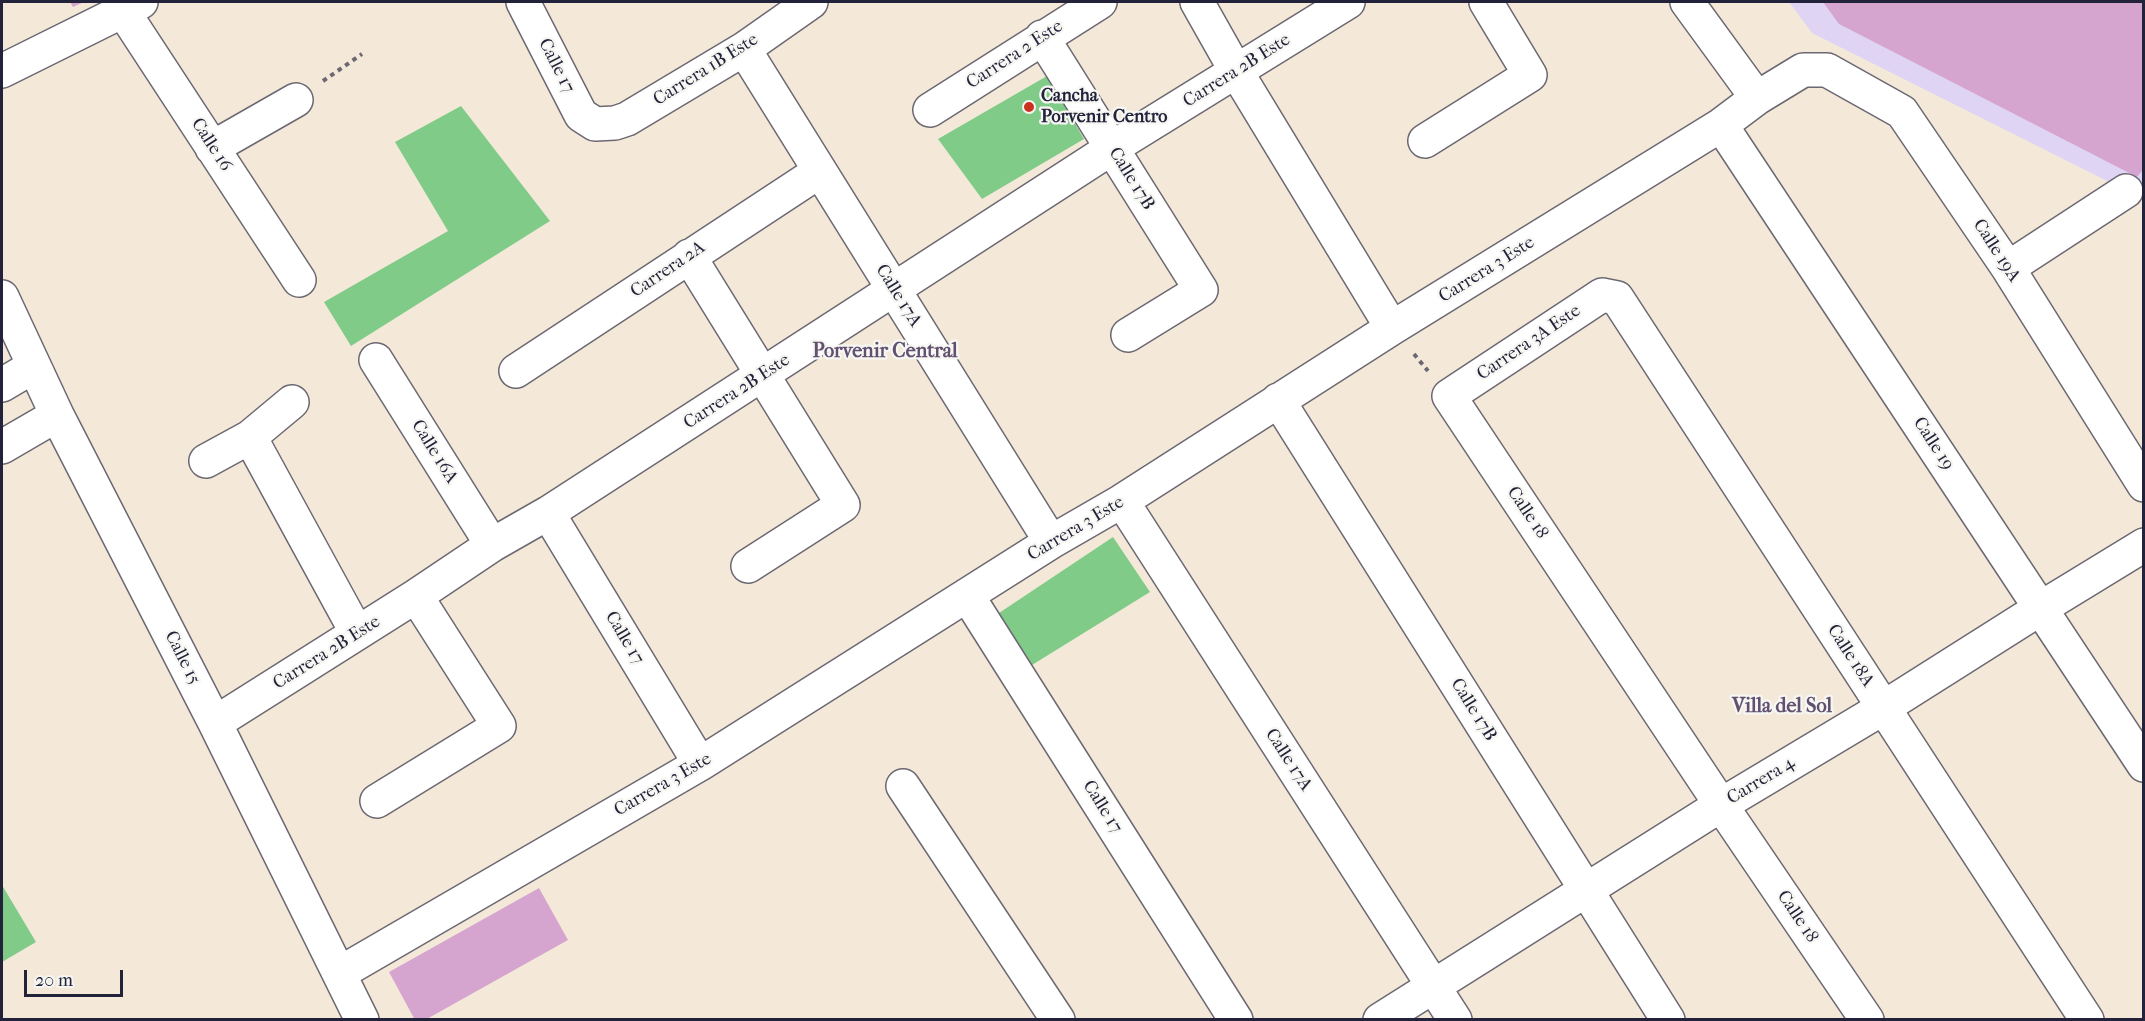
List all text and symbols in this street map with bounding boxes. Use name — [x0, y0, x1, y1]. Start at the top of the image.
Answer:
street label: Carrera 2 Este — [963, 16, 1067, 94]
street label: Carrera 1B Este — [650, 29, 762, 111]
street label: Carrera 2B Este — [1179, 29, 1295, 113]
street label: Calle 17 — [533, 35, 579, 97]
place label: Cancha Porvenir Centro — [1041, 86, 1167, 128]
marker: Cancha Porvenir Centro — [1022, 100, 1036, 114]
street label: Calle 16 — [186, 114, 236, 176]
street label: Calle 17B — [1103, 144, 1159, 214]
street label: Calle 19A — [1968, 216, 2024, 286]
street label: Carrera 3 Este — [1435, 232, 1539, 308]
street label: Carrera 2A — [627, 237, 709, 303]
street label: Calle 17A — [870, 261, 926, 331]
street label: Carrera 3A Este — [1473, 300, 1585, 386]
district label: Porvenir Central — [812, 340, 958, 364]
street label: Carrera 2B Este — [680, 350, 794, 434]
street label: Calle 19 — [1908, 413, 1958, 475]
street label: Calle 16A — [406, 416, 462, 488]
street label: Calle 18 — [1502, 483, 1552, 543]
street label: Carrera 3 Este — [1024, 492, 1128, 566]
street label: Calle 17 — [600, 608, 648, 668]
street label: Carrera 2B Este — [269, 611, 385, 695]
street label: Calle 18A — [1822, 621, 1878, 691]
street label: Calle 15 — [159, 628, 205, 688]
street label: Calle 17B — [1445, 675, 1501, 745]
district label: Villa del Sol — [1732, 695, 1832, 719]
street label: Calle 17A — [1260, 725, 1316, 795]
street label: Carrera 3 Este — [611, 748, 715, 822]
street label: Carrera 4 — [1723, 752, 1799, 810]
street label: Calle 17 — [1077, 777, 1127, 837]
street label: Calle 18 — [1772, 887, 1822, 947]
scale bar — [27, 958, 126, 996]
text: 20 m — [35, 970, 73, 991]

